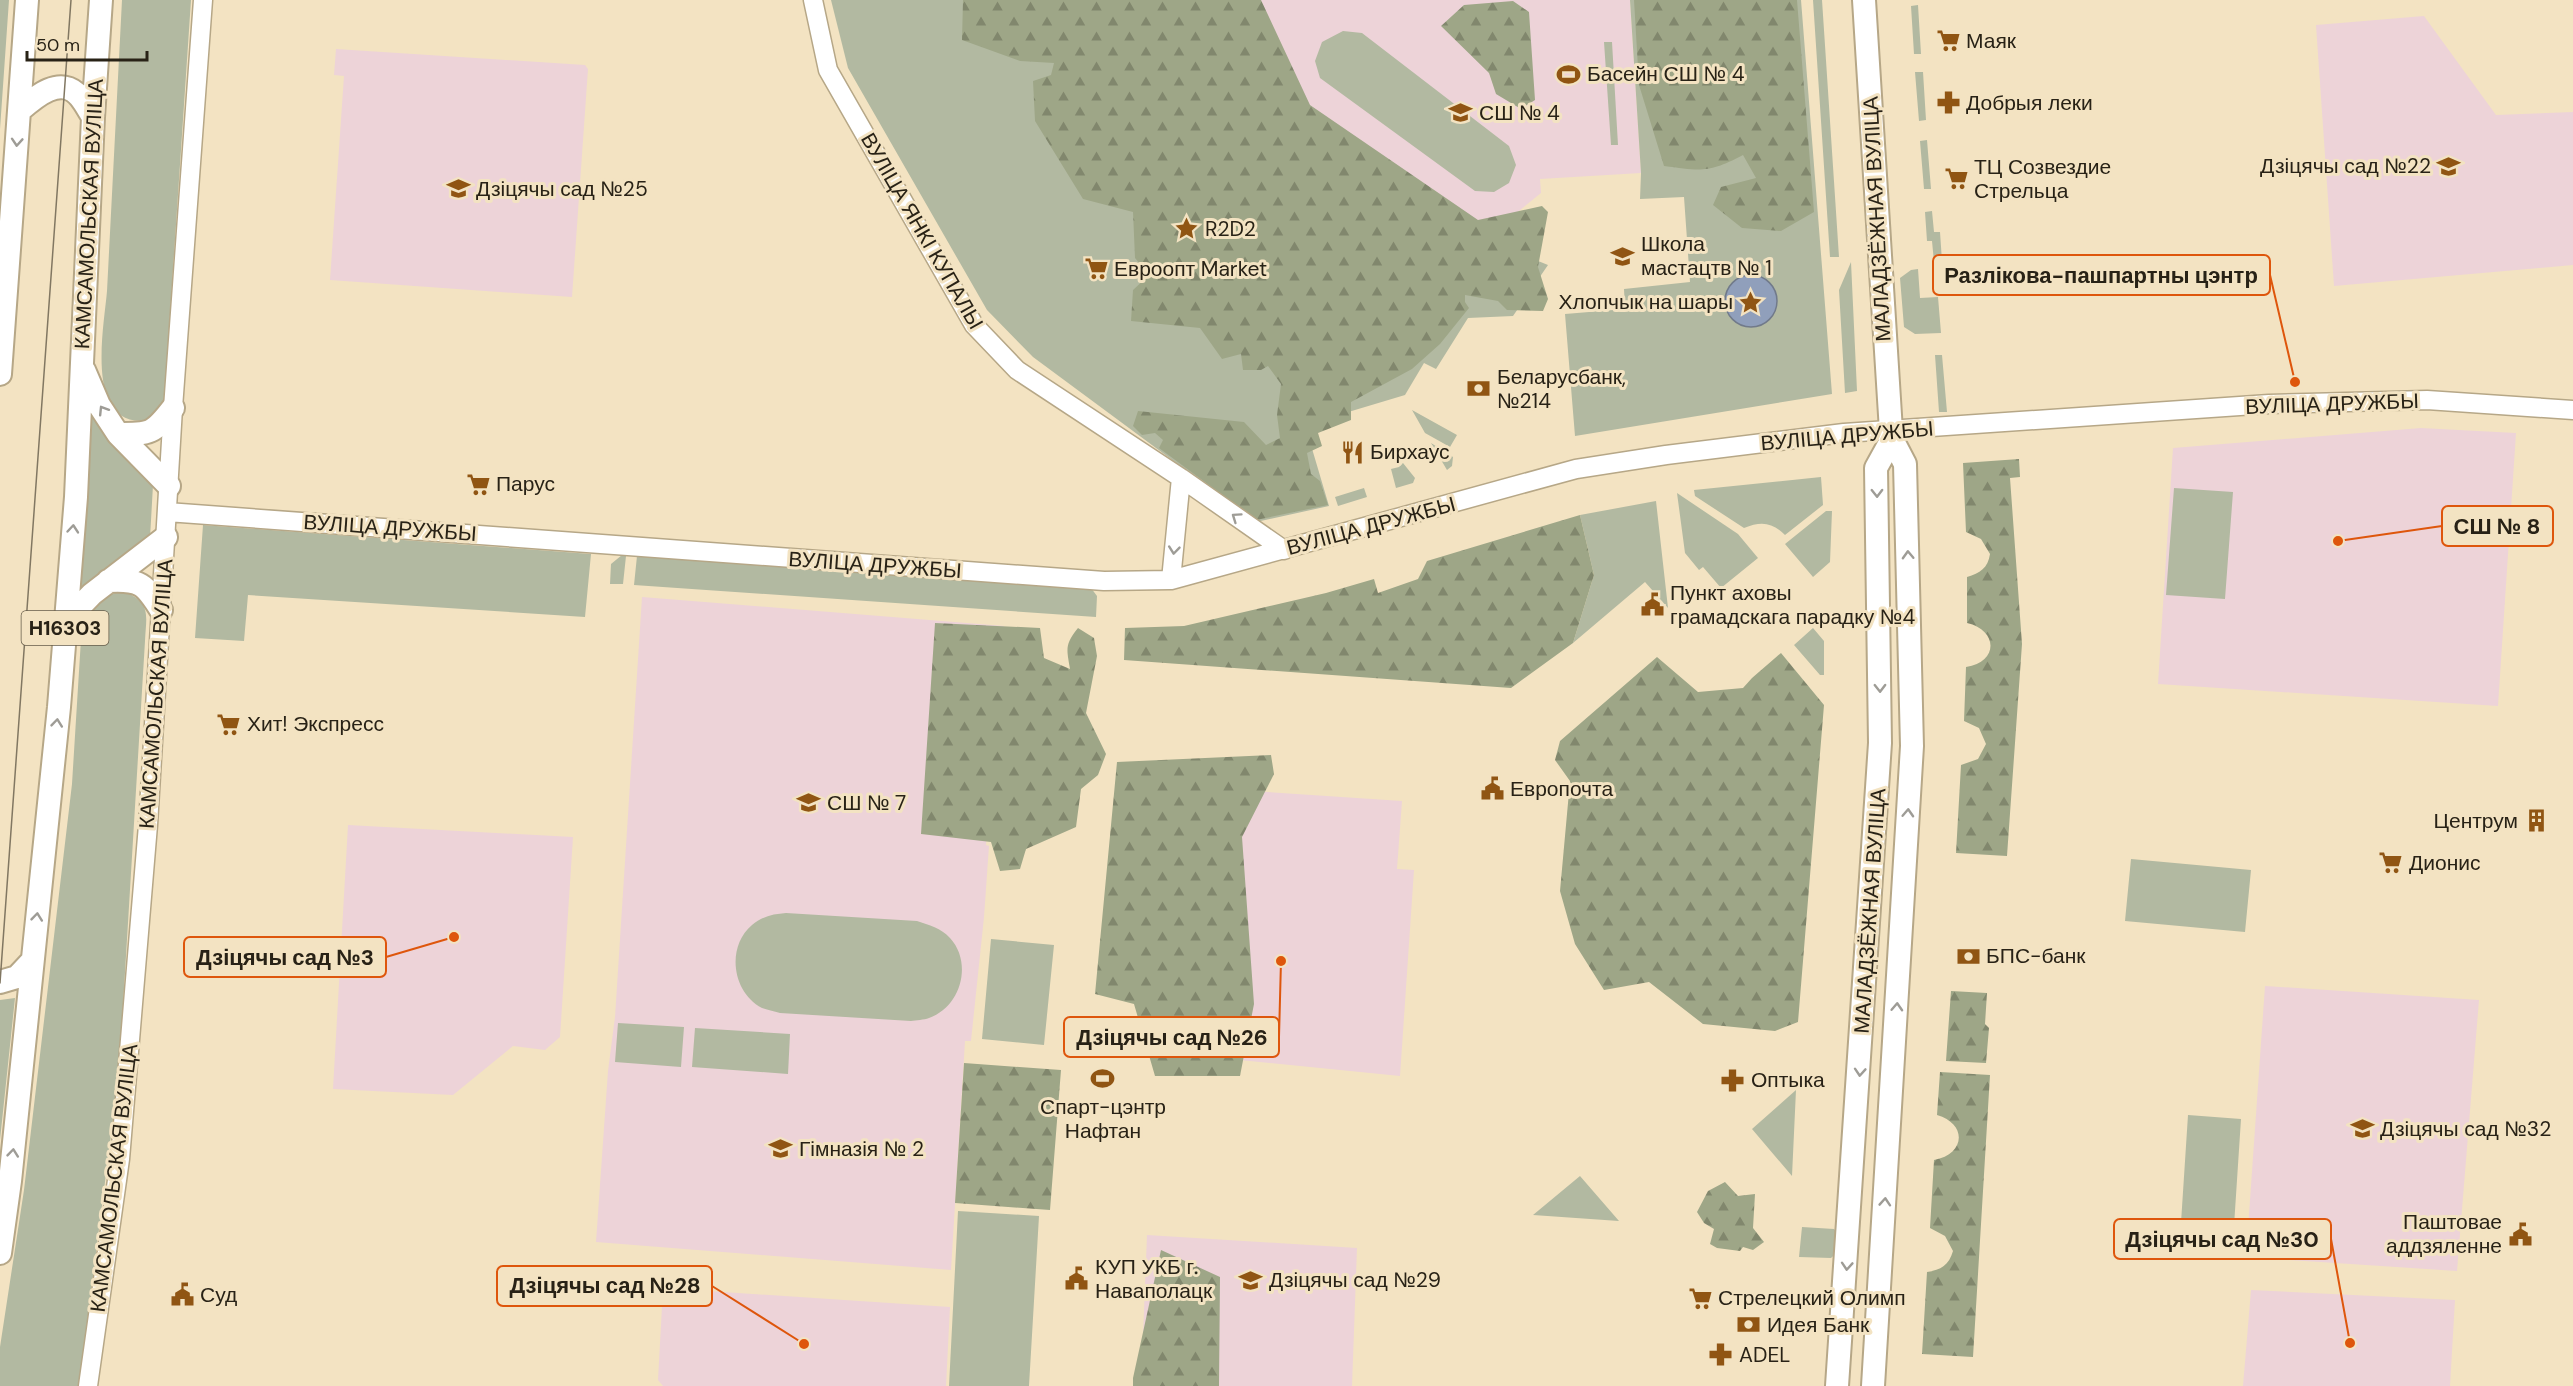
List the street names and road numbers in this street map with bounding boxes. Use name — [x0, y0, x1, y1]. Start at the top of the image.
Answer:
street label: КАМСАМОЛЬСКАЯ ВУЛІЦА — [68, 78, 110, 350]
street label: МАЛАДЗЁЖНАЯ ВУЛІЦА — [1857, 96, 1897, 342]
street label: ВУЛІЦА ЯНКІ КУПАЛЫ — [854, 128, 990, 334]
street label: ВУЛІЦА ДРУЖБЫ — [2245, 387, 2419, 421]
street label: ВУЛІЦА ДРУЖБЫ — [1759, 414, 1935, 458]
street label: ВУЛІЦА ДРУЖБЫ — [1284, 490, 1458, 562]
street label: ВУЛІЦА ДРУЖБЫ — [302, 508, 478, 548]
street label: ВУЛІЦА ДРУЖБЫ — [787, 545, 963, 585]
street label: КАМСАМОЛЬСКАЯ ВУЛІЦА — [133, 558, 179, 830]
road number: Н16303 — [22, 611, 109, 645]
street label: МАЛАДЗЁЖНАЯ ВУЛІЦА — [1847, 787, 1893, 1035]
street label: КАМСАМОЛЬСКАЯ ВУЛІЦА — [84, 1042, 144, 1314]

